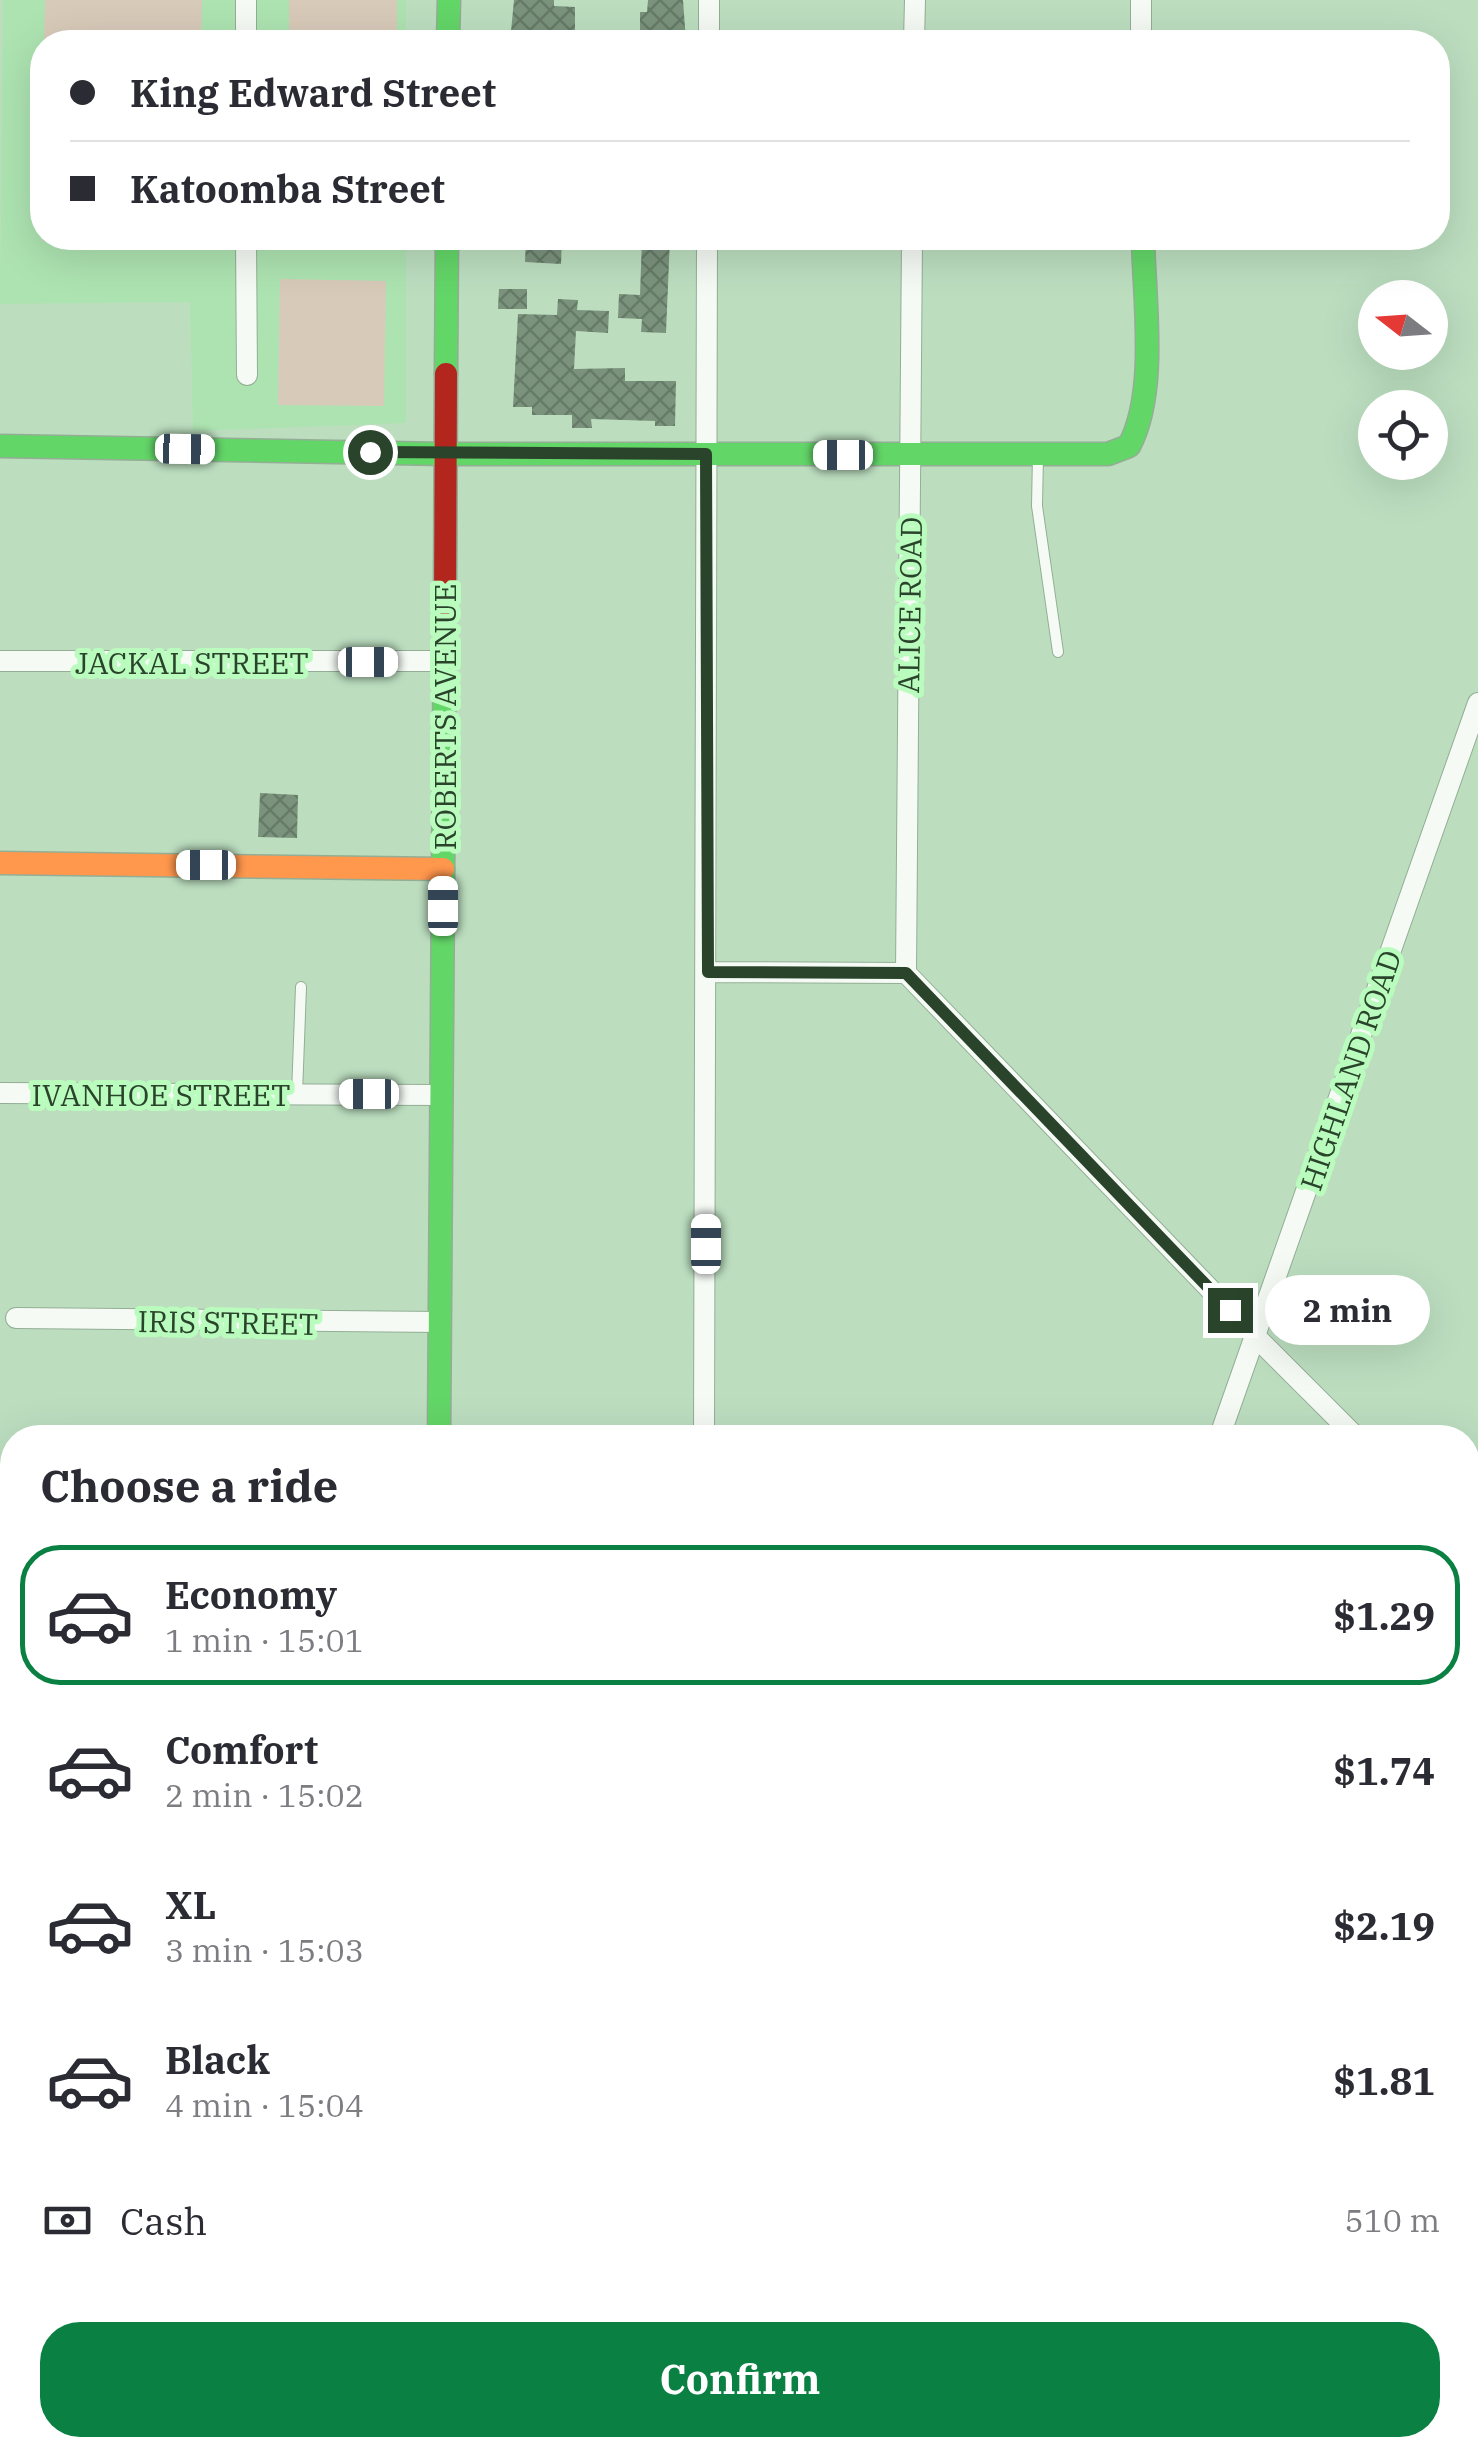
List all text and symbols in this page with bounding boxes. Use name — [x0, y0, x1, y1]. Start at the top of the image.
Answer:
text: King Edward Street — [130, 68, 496, 117]
text: Katoomba Street — [130, 164, 445, 213]
north arrow — [1358, 280, 1448, 370]
map controls — [1358, 280, 1448, 480]
button: locate — [1358, 390, 1448, 480]
route start — [348, 430, 393, 475]
car — [155, 433, 215, 465]
car — [813, 440, 873, 470]
street label: ALICE ROAD — [888, 516, 930, 694]
street label: ROBERTS AVENUE — [425, 584, 464, 850]
street label: JACKAL STREET — [75, 643, 309, 682]
car — [338, 647, 398, 677]
car — [176, 850, 236, 880]
car — [428, 876, 458, 936]
street label: HIGHLAND ROAD — [1291, 945, 1409, 1195]
street label: IVANHOE STREET — [32, 1075, 291, 1114]
car — [339, 1079, 399, 1109]
car — [691, 1214, 721, 1274]
callout: 2 min — [1265, 1275, 1430, 1345]
route end — [1208, 1288, 1253, 1333]
text: 2 min — [1303, 1289, 1392, 1331]
street label: IRIS STREET — [137, 1301, 319, 1343]
text: Choose a ride — [40, 1456, 338, 1514]
icon: car — [45, 1570, 135, 1660]
text: Economy — [165, 1570, 337, 1619]
text: $1.29 — [1333, 1591, 1435, 1640]
text: 1 min · 15:01 — [165, 1619, 364, 1661]
icon: car — [45, 1725, 135, 1815]
text: Comfort — [165, 1725, 318, 1774]
text: $1.74 — [1333, 1746, 1435, 1795]
text: 2 min · 15:02 — [165, 1774, 364, 1816]
icon: car — [45, 1880, 135, 1970]
text: XL — [165, 1880, 216, 1929]
text: $2.19 — [1333, 1901, 1435, 1950]
text: 3 min · 15:03 — [165, 1929, 364, 1971]
icon: car — [45, 2035, 135, 2125]
text: Black — [165, 2035, 270, 2084]
text: $1.81 — [1333, 2056, 1435, 2105]
text: 4 min · 15:04 — [165, 2084, 364, 2126]
icon: cash — [40, 2193, 95, 2248]
text: Cash — [120, 2196, 207, 2245]
text: 510 m — [1344, 2199, 1440, 2241]
button: Confirm — [40, 2322, 1440, 2437]

